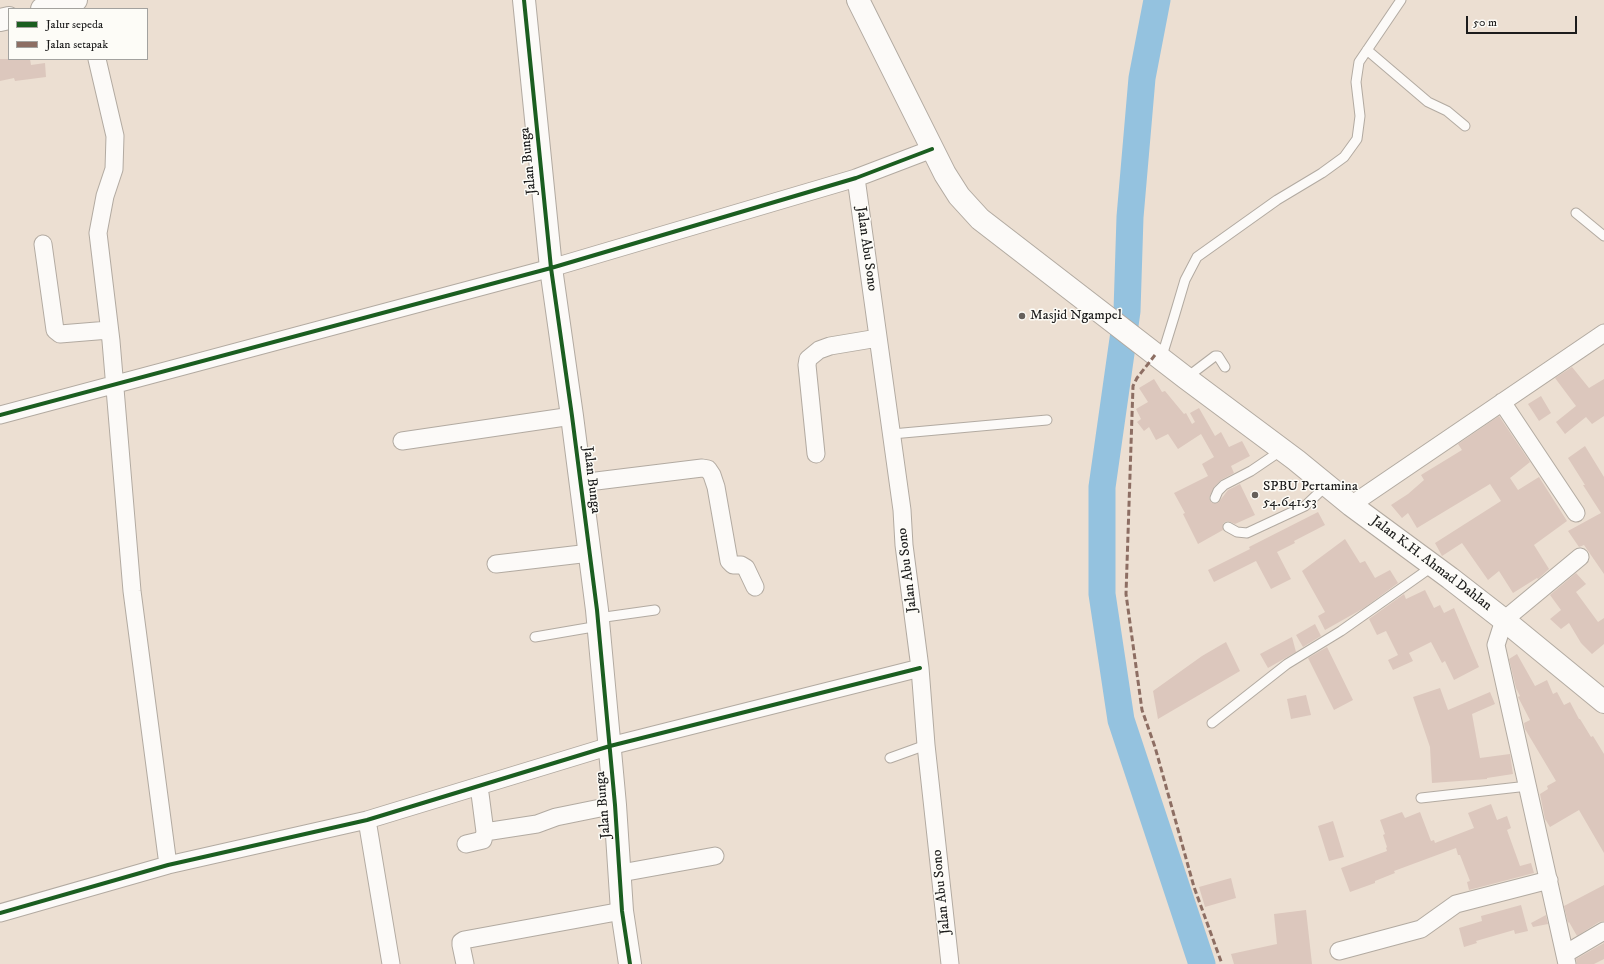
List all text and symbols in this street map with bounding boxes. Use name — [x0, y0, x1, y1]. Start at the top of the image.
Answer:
legend — [8, 8, 148, 60]
scale bar — [1468, 8, 1579, 34]
text: 50 m — [1473, 15, 1497, 30]
text: Jalur sepeda — [46, 17, 103, 32]
text: Jalan setapak — [46, 37, 108, 52]
street label: Jalan Bunga — [517, 127, 541, 195]
street label: Jalan Abu Sono — [852, 206, 880, 292]
place label: Masjid Ngampel — [1030, 308, 1122, 324]
marker: Masjid Ngampel — [1017, 311, 1027, 321]
street label: Jalan Bunga — [579, 446, 603, 514]
place label: SPBU Pertamina 54.641.53 — [1263, 479, 1358, 512]
marker: SPBU Pertamina 54.641.53 — [1250, 490, 1260, 500]
street label: Jalan K.H. Ahmad Dahlan — [1367, 513, 1495, 615]
street label: Jalan Abu Sono — [894, 527, 922, 613]
street label: Jalan Bunga — [593, 771, 615, 839]
street label: Jalan Abu Sono — [929, 849, 955, 935]

